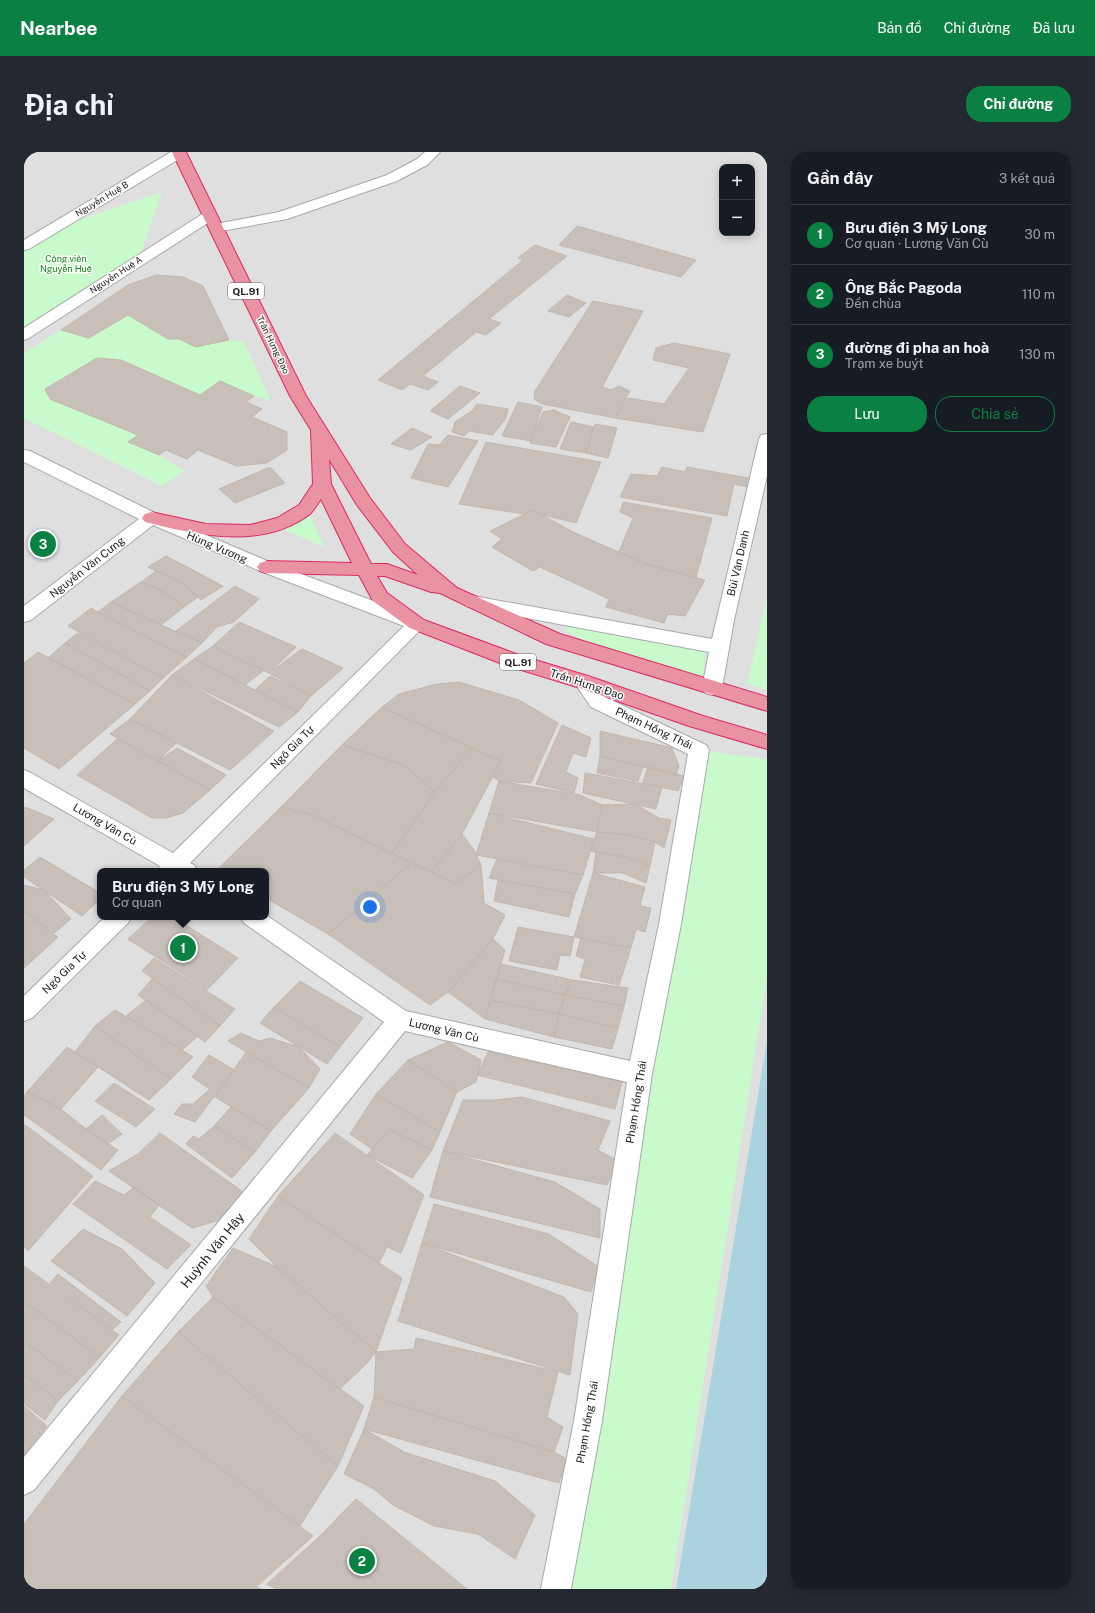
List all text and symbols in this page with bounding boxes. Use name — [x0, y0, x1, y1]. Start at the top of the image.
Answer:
text: Nearbee — [20, 17, 98, 39]
text: Bản đồ — [877, 20, 922, 36]
text: Chỉ đường — [944, 20, 1011, 36]
text: Đã lưu — [1033, 20, 1075, 36]
button: Chỉ đường — [966, 86, 1071, 122]
text: Địa chỉ — [24, 88, 114, 121]
map controls — [719, 164, 755, 236]
button: + — [719, 164, 755, 200]
text: Gần đây — [807, 168, 873, 188]
text: 3 kết quả — [999, 171, 1055, 186]
street label: Nguyễn Huệ B — [73, 178, 130, 219]
button: − — [719, 200, 755, 236]
text: Bưu điện 3 Mỹ Long — [845, 219, 987, 236]
text: 1 — [817, 227, 823, 242]
text: 30 m — [1025, 227, 1055, 242]
text: Cơ quan · Lương Vãn Cù — [845, 236, 988, 251]
park label: Công viên Nguyễn Huệ — [40, 253, 92, 274]
street label: Nguyễn Huệ A — [87, 253, 145, 296]
text: Ông Bắc Pagoda — [845, 279, 962, 296]
road number: QL.91 — [228, 283, 264, 299]
text: 2 — [816, 287, 824, 302]
text: 110 m — [1022, 287, 1055, 302]
text: Đền chùa — [845, 296, 901, 311]
street label: Trần Hưng Đạo — [255, 314, 292, 375]
text: đường đi pha an hoà — [845, 339, 989, 356]
text: 3 — [816, 347, 824, 362]
text: 130 m — [1019, 347, 1055, 362]
text: Trạm xe buýt — [845, 356, 924, 371]
button: Lưu — [807, 396, 927, 432]
button: Chia sẻ — [935, 396, 1055, 432]
pin: 3 — [30, 529, 56, 559]
street label: Hùng Vương — [185, 529, 249, 565]
street label: Bùi Văn Danh — [725, 529, 751, 597]
street label: Nguyễn Văn Cưng — [47, 534, 127, 600]
road number: QL.91 — [500, 654, 536, 670]
street label: Trần Hưng Đạo — [549, 666, 625, 702]
street label: Phạm Hồng Thái — [614, 705, 694, 751]
street label: Ngô Gia Tự — [268, 722, 317, 771]
street label: Lương Vãn Cù — [71, 801, 139, 847]
popup — [97, 868, 269, 920]
text: Bưu điện 3 Mỹ Long — [112, 878, 254, 895]
text: Cơ quan — [112, 895, 162, 910]
your location — [360, 897, 380, 917]
pin: 1 — [170, 933, 196, 963]
street label: Ngô Gia Tự — [40, 948, 89, 996]
street label: Lương Vãn Cù — [408, 1016, 480, 1044]
street label: Phạm Hồng Thái — [624, 1060, 648, 1144]
street label: Huỳnh Văn Hây — [178, 1210, 247, 1291]
street label: Phạm Hồng Thái — [574, 1380, 600, 1464]
pin: 2 — [349, 1546, 375, 1576]

